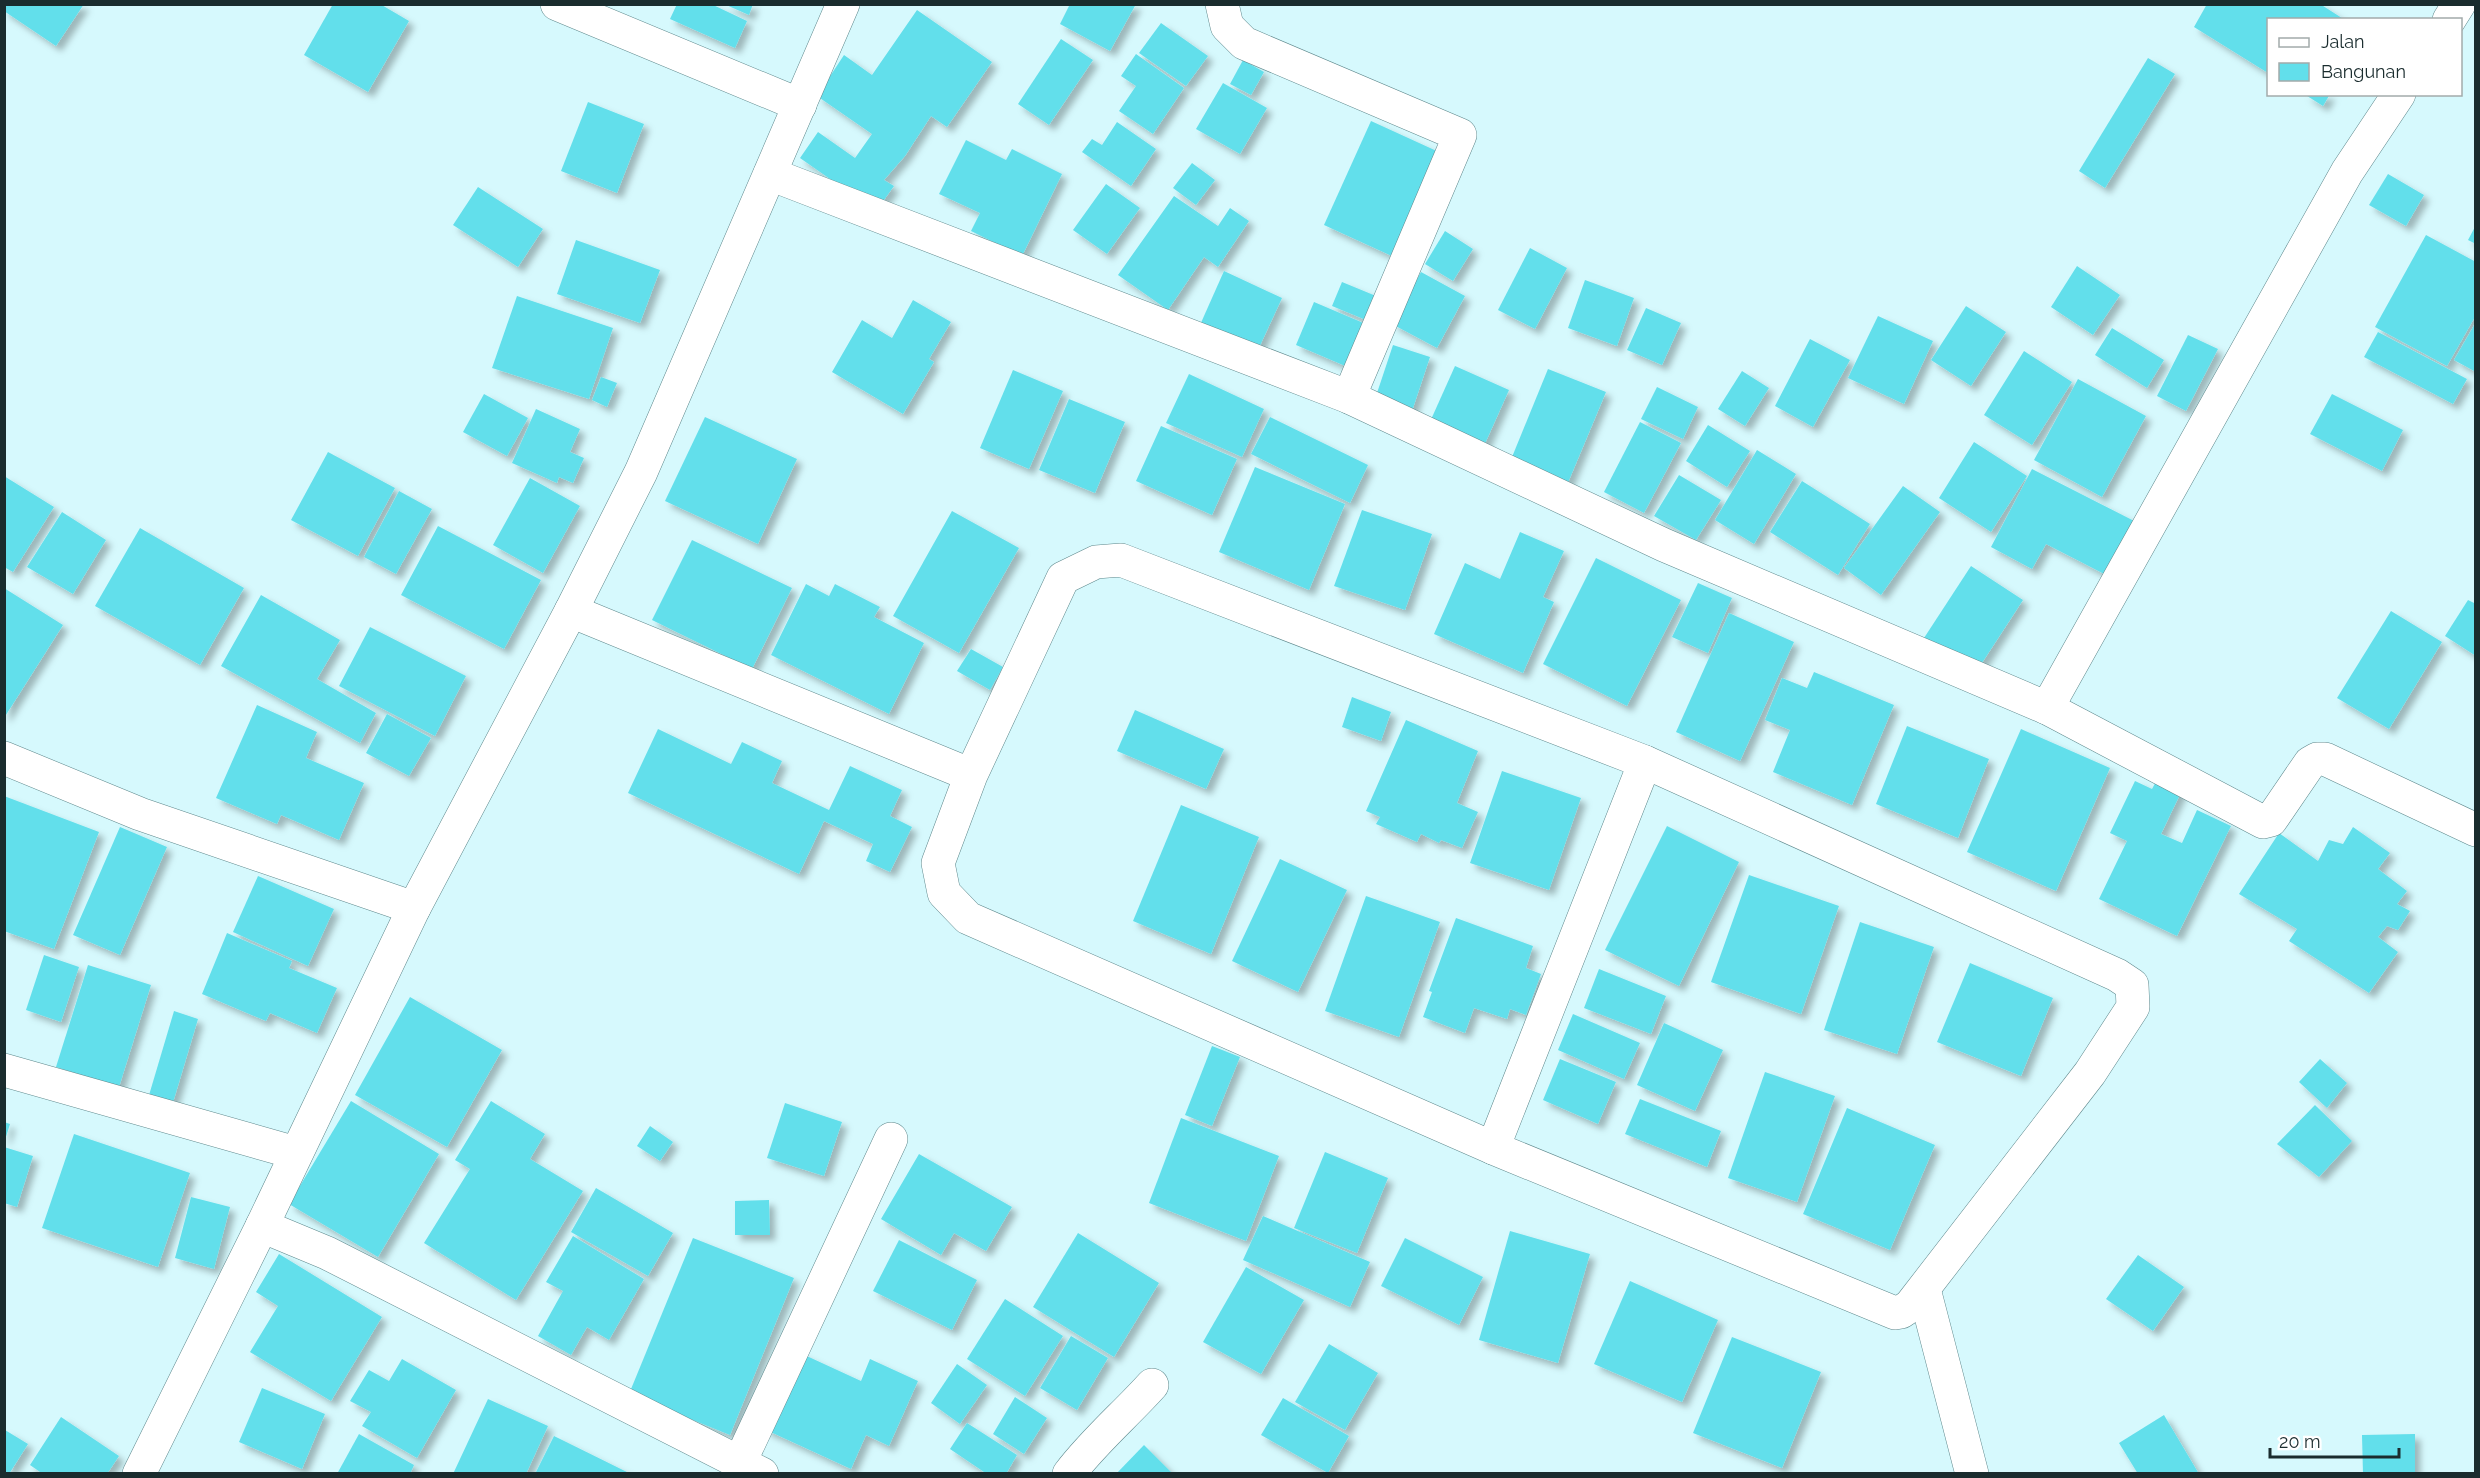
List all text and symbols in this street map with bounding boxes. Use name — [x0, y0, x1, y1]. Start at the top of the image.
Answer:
legend — [2267, 18, 2462, 96]
text: Jalan — [2321, 31, 2365, 52]
text: Bangunan — [2321, 61, 2406, 82]
scale bar — [2270, 1421, 2399, 1459]
text: 20 m — [2279, 1431, 2321, 1452]

